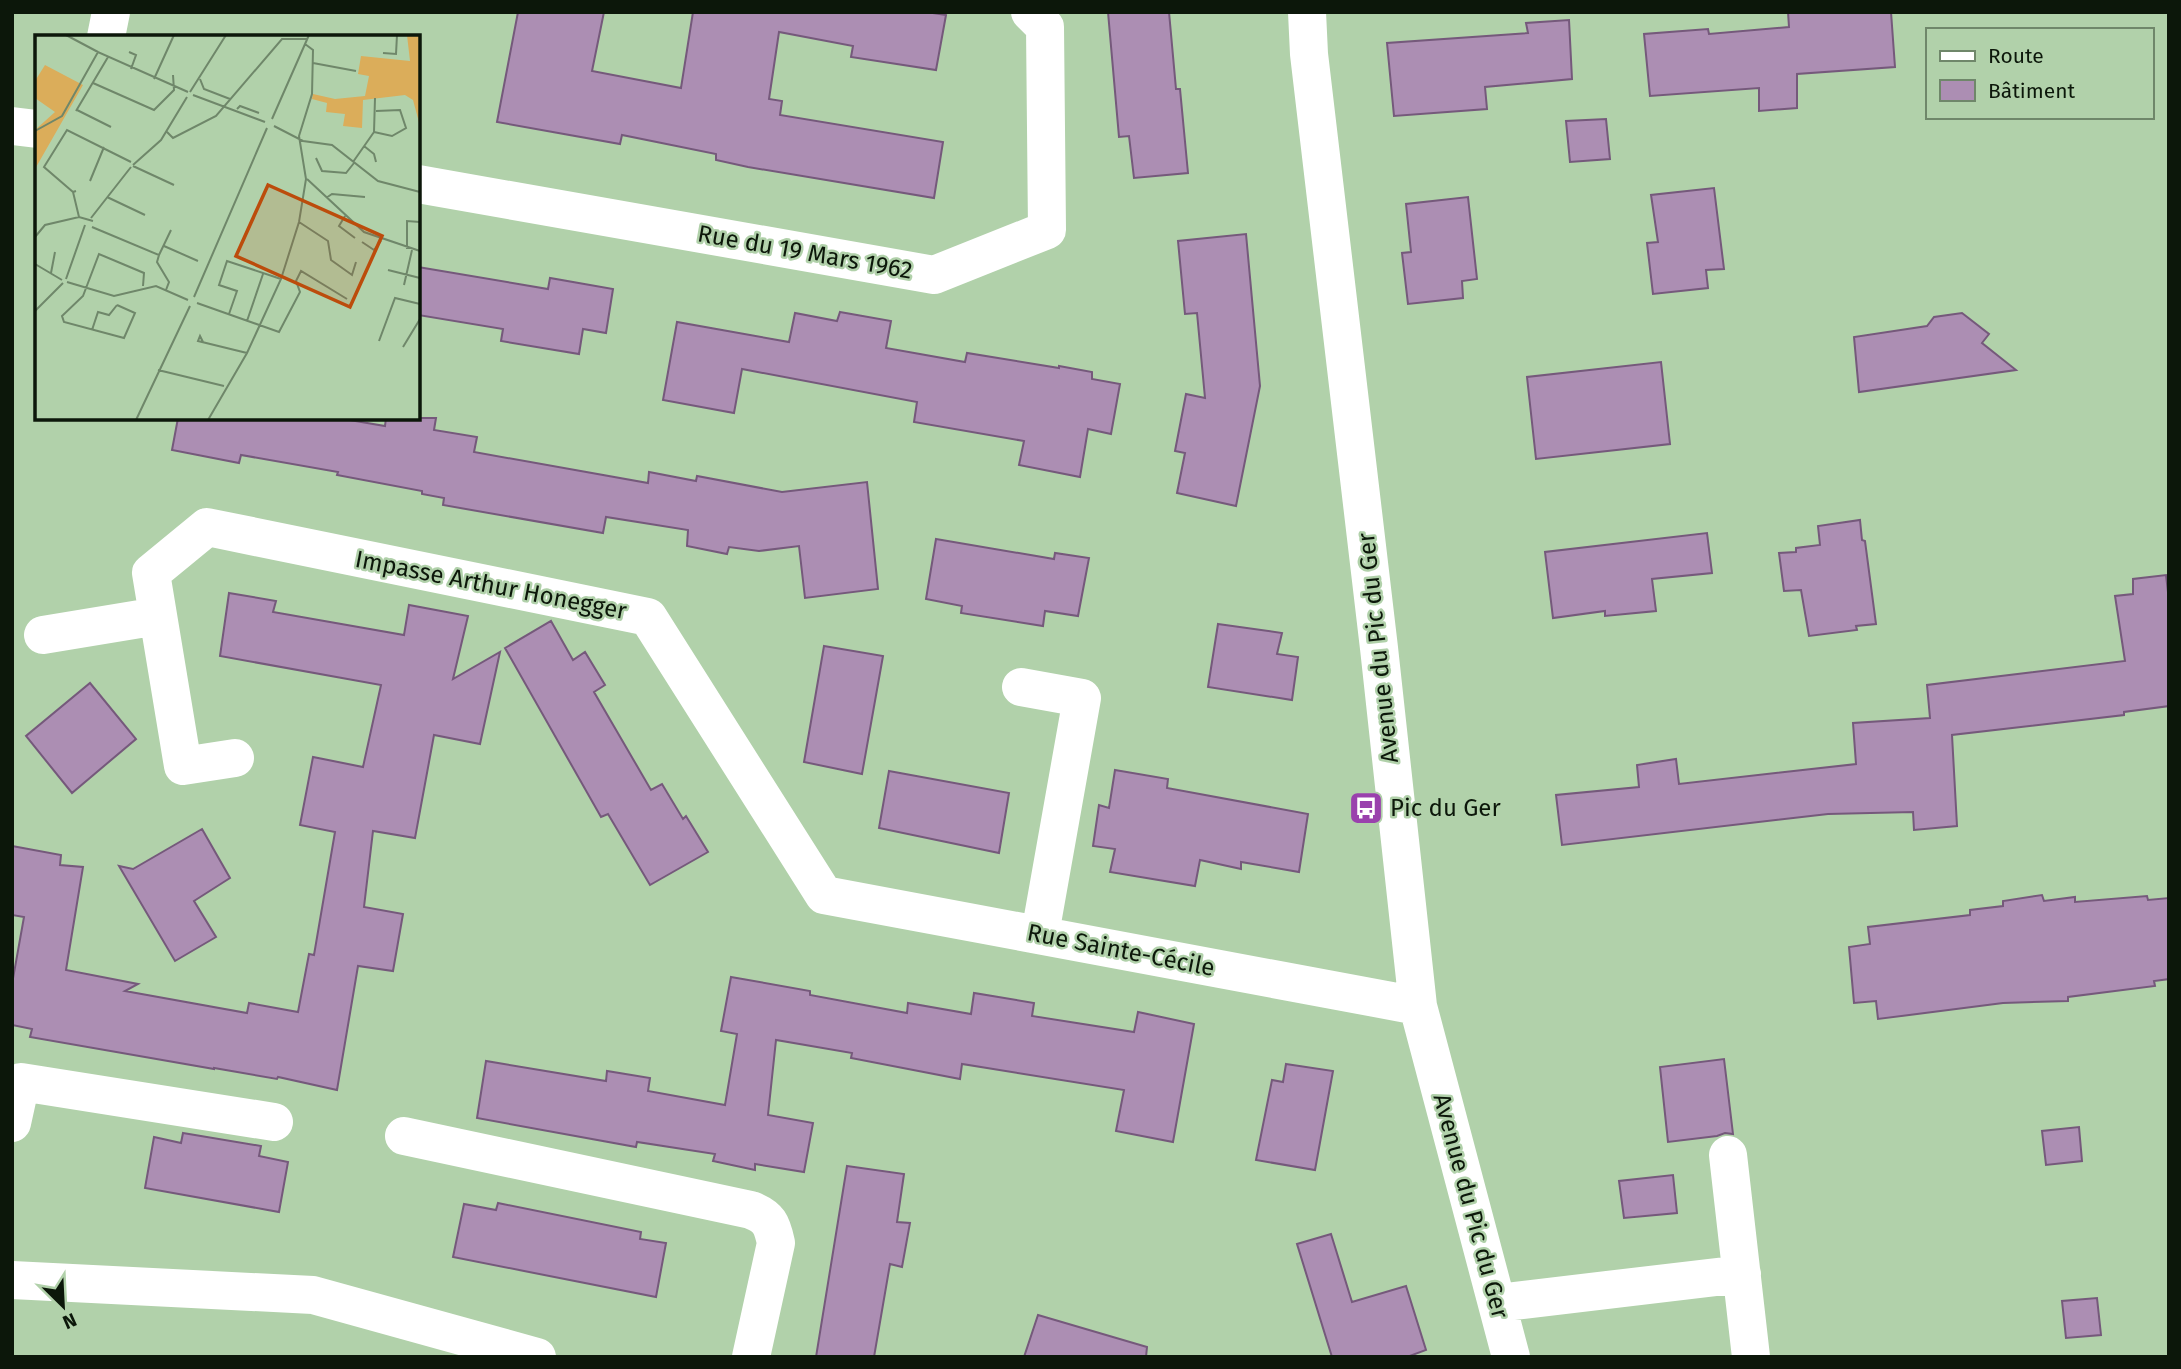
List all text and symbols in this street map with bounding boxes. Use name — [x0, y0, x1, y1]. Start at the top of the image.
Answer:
legend — [1926, 28, 2153, 119]
inset map — [35, 35, 420, 420]
text: Route — [1988, 43, 2044, 69]
text: Bâtiment — [1988, 78, 2075, 104]
street label: Rue du 19 Mars 1962 — [695, 219, 915, 285]
street label: Avenue du Pic du Ger — [1352, 531, 1404, 765]
street label: Impasse Arthur Honegger — [353, 545, 630, 625]
bus stop icon: Pic du Ger — [1347, 789, 1385, 827]
place label: Pic du Ger — [1390, 794, 1501, 822]
street label: Rue Sainte-Cécile — [1025, 918, 1217, 982]
street label: Avenue du Pic du Ger — [1428, 1091, 1515, 1322]
north arrow — [28, 1271, 98, 1341]
text: N — [59, 1308, 80, 1334]

